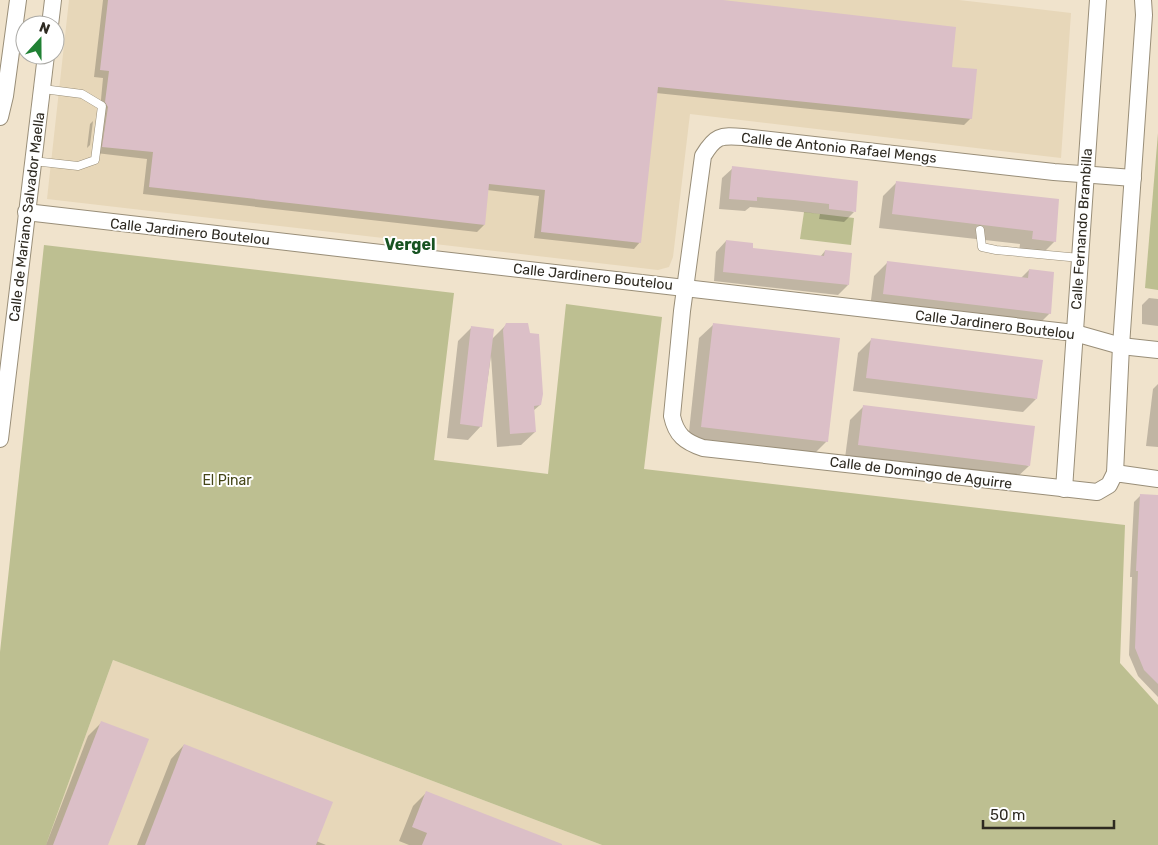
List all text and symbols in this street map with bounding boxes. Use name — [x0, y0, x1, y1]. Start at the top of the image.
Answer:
north arrow — [15, 15, 65, 65]
text: N — [37, 19, 52, 38]
street label: Calle de Mariano Salvador Maella — [6, 111, 48, 323]
street label: Calle de Antonio Rafael Mengs — [740, 129, 938, 167]
street label: Calle Fernando Brambilla — [1068, 148, 1096, 310]
street label: Calle Jardinero Boutelou — [109, 215, 271, 249]
district label: Vergel — [384, 235, 436, 254]
street label: Calle Jardinero Boutelou — [512, 260, 674, 294]
street label: Calle Jardinero Boutelou — [914, 307, 1076, 343]
street label: Calle de Domingo de Aguirre — [829, 453, 1013, 493]
park label: El Pinar — [202, 472, 252, 489]
scale bar — [983, 798, 1114, 830]
text: 50 m — [990, 806, 1025, 824]

